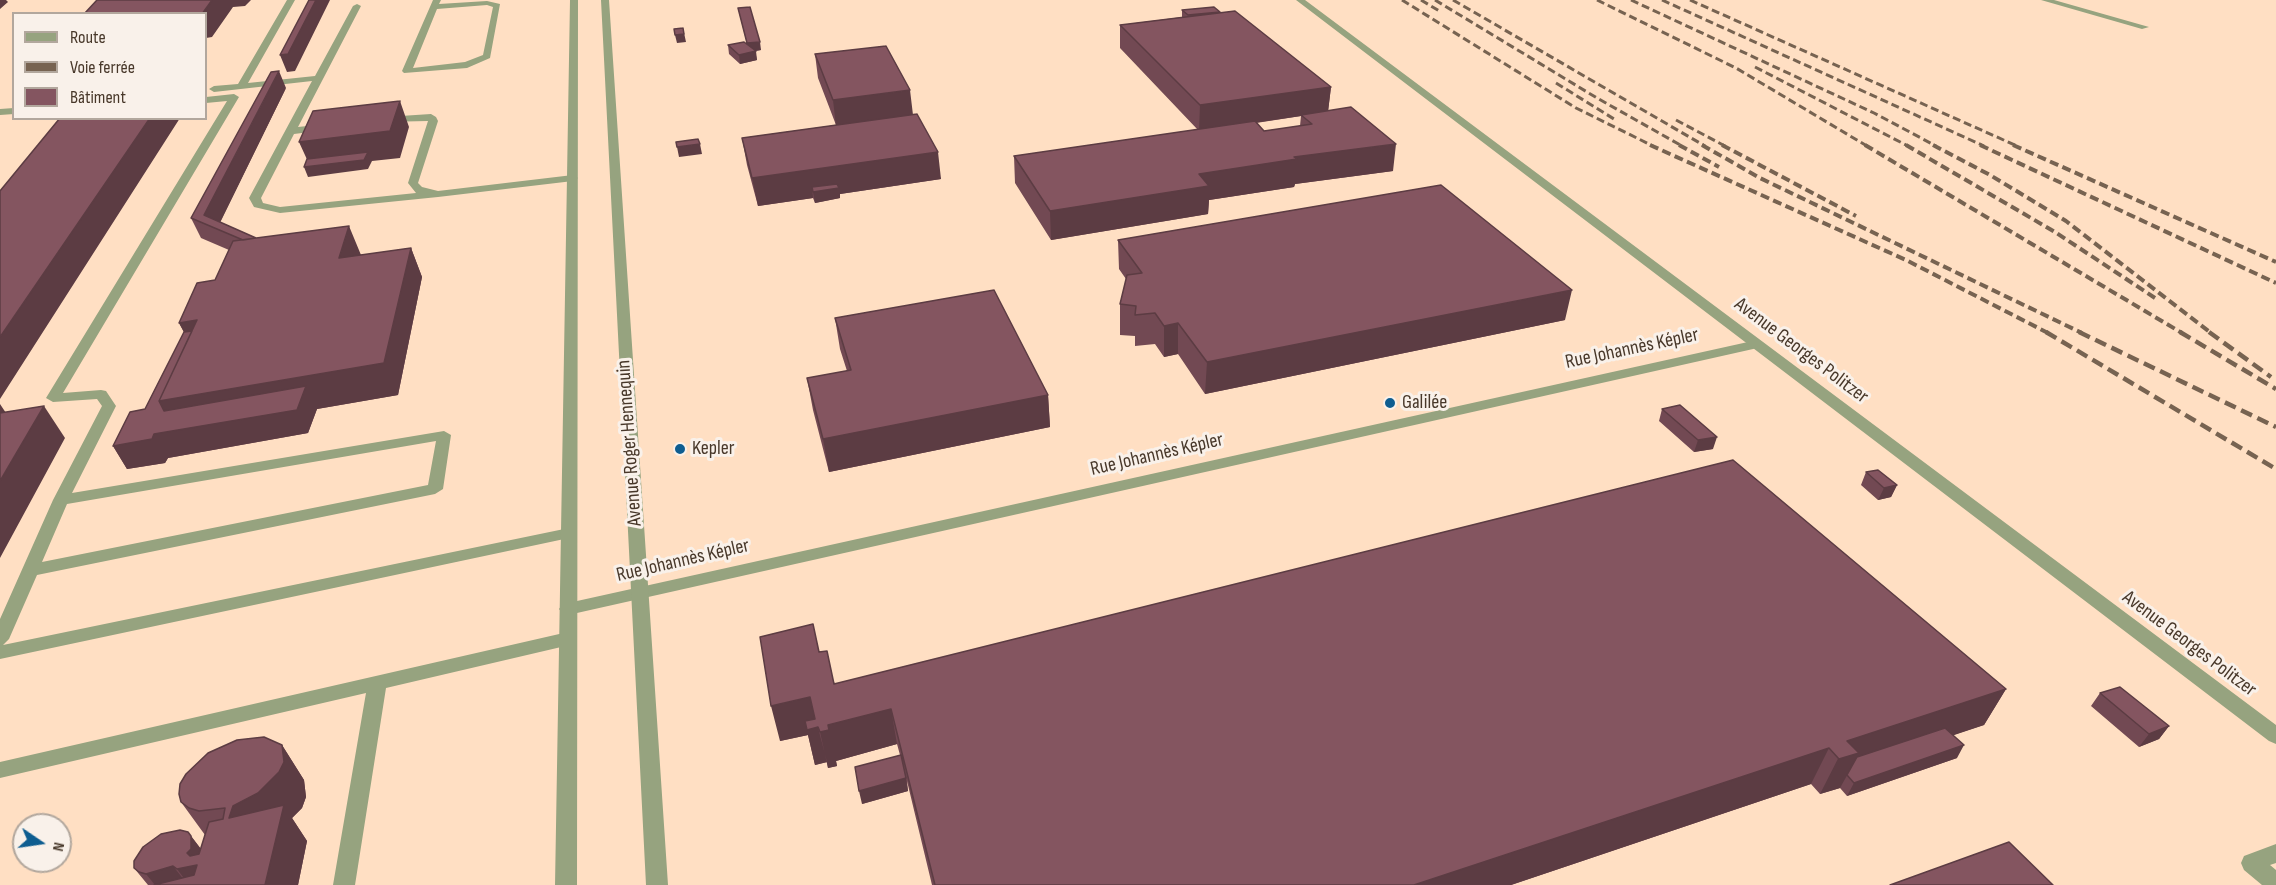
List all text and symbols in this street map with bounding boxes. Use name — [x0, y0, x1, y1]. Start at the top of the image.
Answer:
legend — [12, 12, 207, 120]
text: Route — [70, 27, 106, 48]
text: Voie ferrée — [70, 57, 135, 78]
text: Bâtiment — [70, 87, 126, 108]
street label: Avenue Georges Politzer — [1729, 293, 1873, 409]
street label: Rue Johannès Képler — [1563, 323, 1701, 375]
street label: Avenue Roger Hennequin — [612, 359, 648, 527]
place label: Galilée — [1402, 391, 1447, 415]
marker: Galilée — [1383, 396, 1397, 410]
street label: Rue Johannès Képler — [1088, 428, 1226, 482]
place label: Kepler — [692, 437, 735, 461]
marker: Kepler — [673, 442, 687, 456]
street label: Rue Johannès Képler — [614, 534, 752, 588]
street label: Avenue Georges Politzer — [2117, 586, 2261, 702]
north arrow — [12, 813, 72, 873]
text: N — [48, 840, 68, 853]

